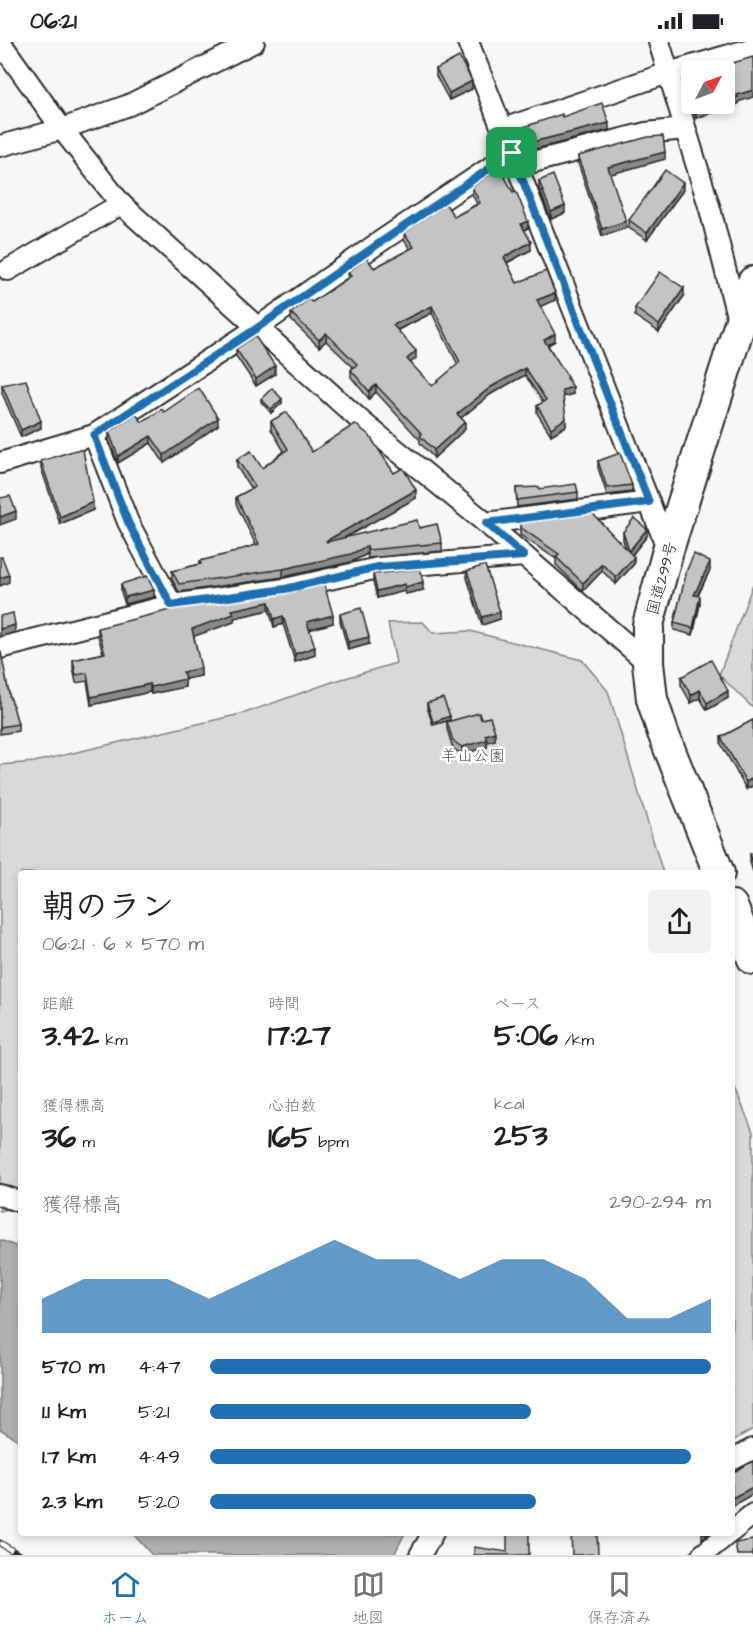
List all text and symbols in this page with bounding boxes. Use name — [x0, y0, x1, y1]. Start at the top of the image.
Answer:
text: 06:21 — [30, 6, 77, 37]
north arrow — [681, 60, 735, 114]
map controls — [681, 60, 735, 114]
pin — [486, 127, 537, 178]
icon: arrive — [495, 136, 528, 169]
street label: 国道299号 — [642, 539, 682, 618]
park label: 羊山公園 — [441, 745, 505, 767]
text: 朝のラン — [42, 884, 174, 930]
button: share — [648, 890, 711, 953]
text: 06:21 · 6 × 570 m — [42, 930, 204, 958]
text: 距離 — [42, 993, 74, 1015]
text: 時間 — [268, 993, 300, 1015]
text: ペース — [494, 993, 541, 1015]
text: 3.42 — [42, 1015, 99, 1057]
text: 17:27 — [268, 1015, 331, 1057]
text: 5:06 — [494, 1015, 558, 1057]
text: km — [99, 1029, 128, 1051]
text: /km — [558, 1029, 594, 1051]
text: kcal — [494, 1093, 525, 1115]
text: 獲得標高 — [42, 1095, 106, 1117]
text: 心拍数 — [268, 1095, 316, 1117]
text: 253 — [494, 1115, 548, 1157]
text: 36 — [42, 1117, 76, 1159]
text: 165 — [268, 1117, 312, 1159]
text: m — [76, 1131, 95, 1153]
text: bpm — [312, 1131, 349, 1153]
text: 290–294 m — [609, 1188, 711, 1216]
text: 獲得標高 — [42, 1191, 122, 1219]
text: 570 m — [42, 1353, 105, 1381]
text: 4:47 — [138, 1353, 181, 1381]
text: 1.1 km — [42, 1398, 86, 1426]
text: 5:21 — [138, 1398, 170, 1426]
text: 1.7 km — [42, 1443, 96, 1471]
text: 4:49 — [138, 1443, 180, 1471]
text: 2.3 km — [42, 1488, 102, 1516]
text: 5:20 — [138, 1488, 180, 1516]
tab: ホーム — [101, 1568, 149, 1629]
tab: 地図 — [352, 1568, 385, 1629]
tab: 保存済み — [588, 1568, 652, 1629]

